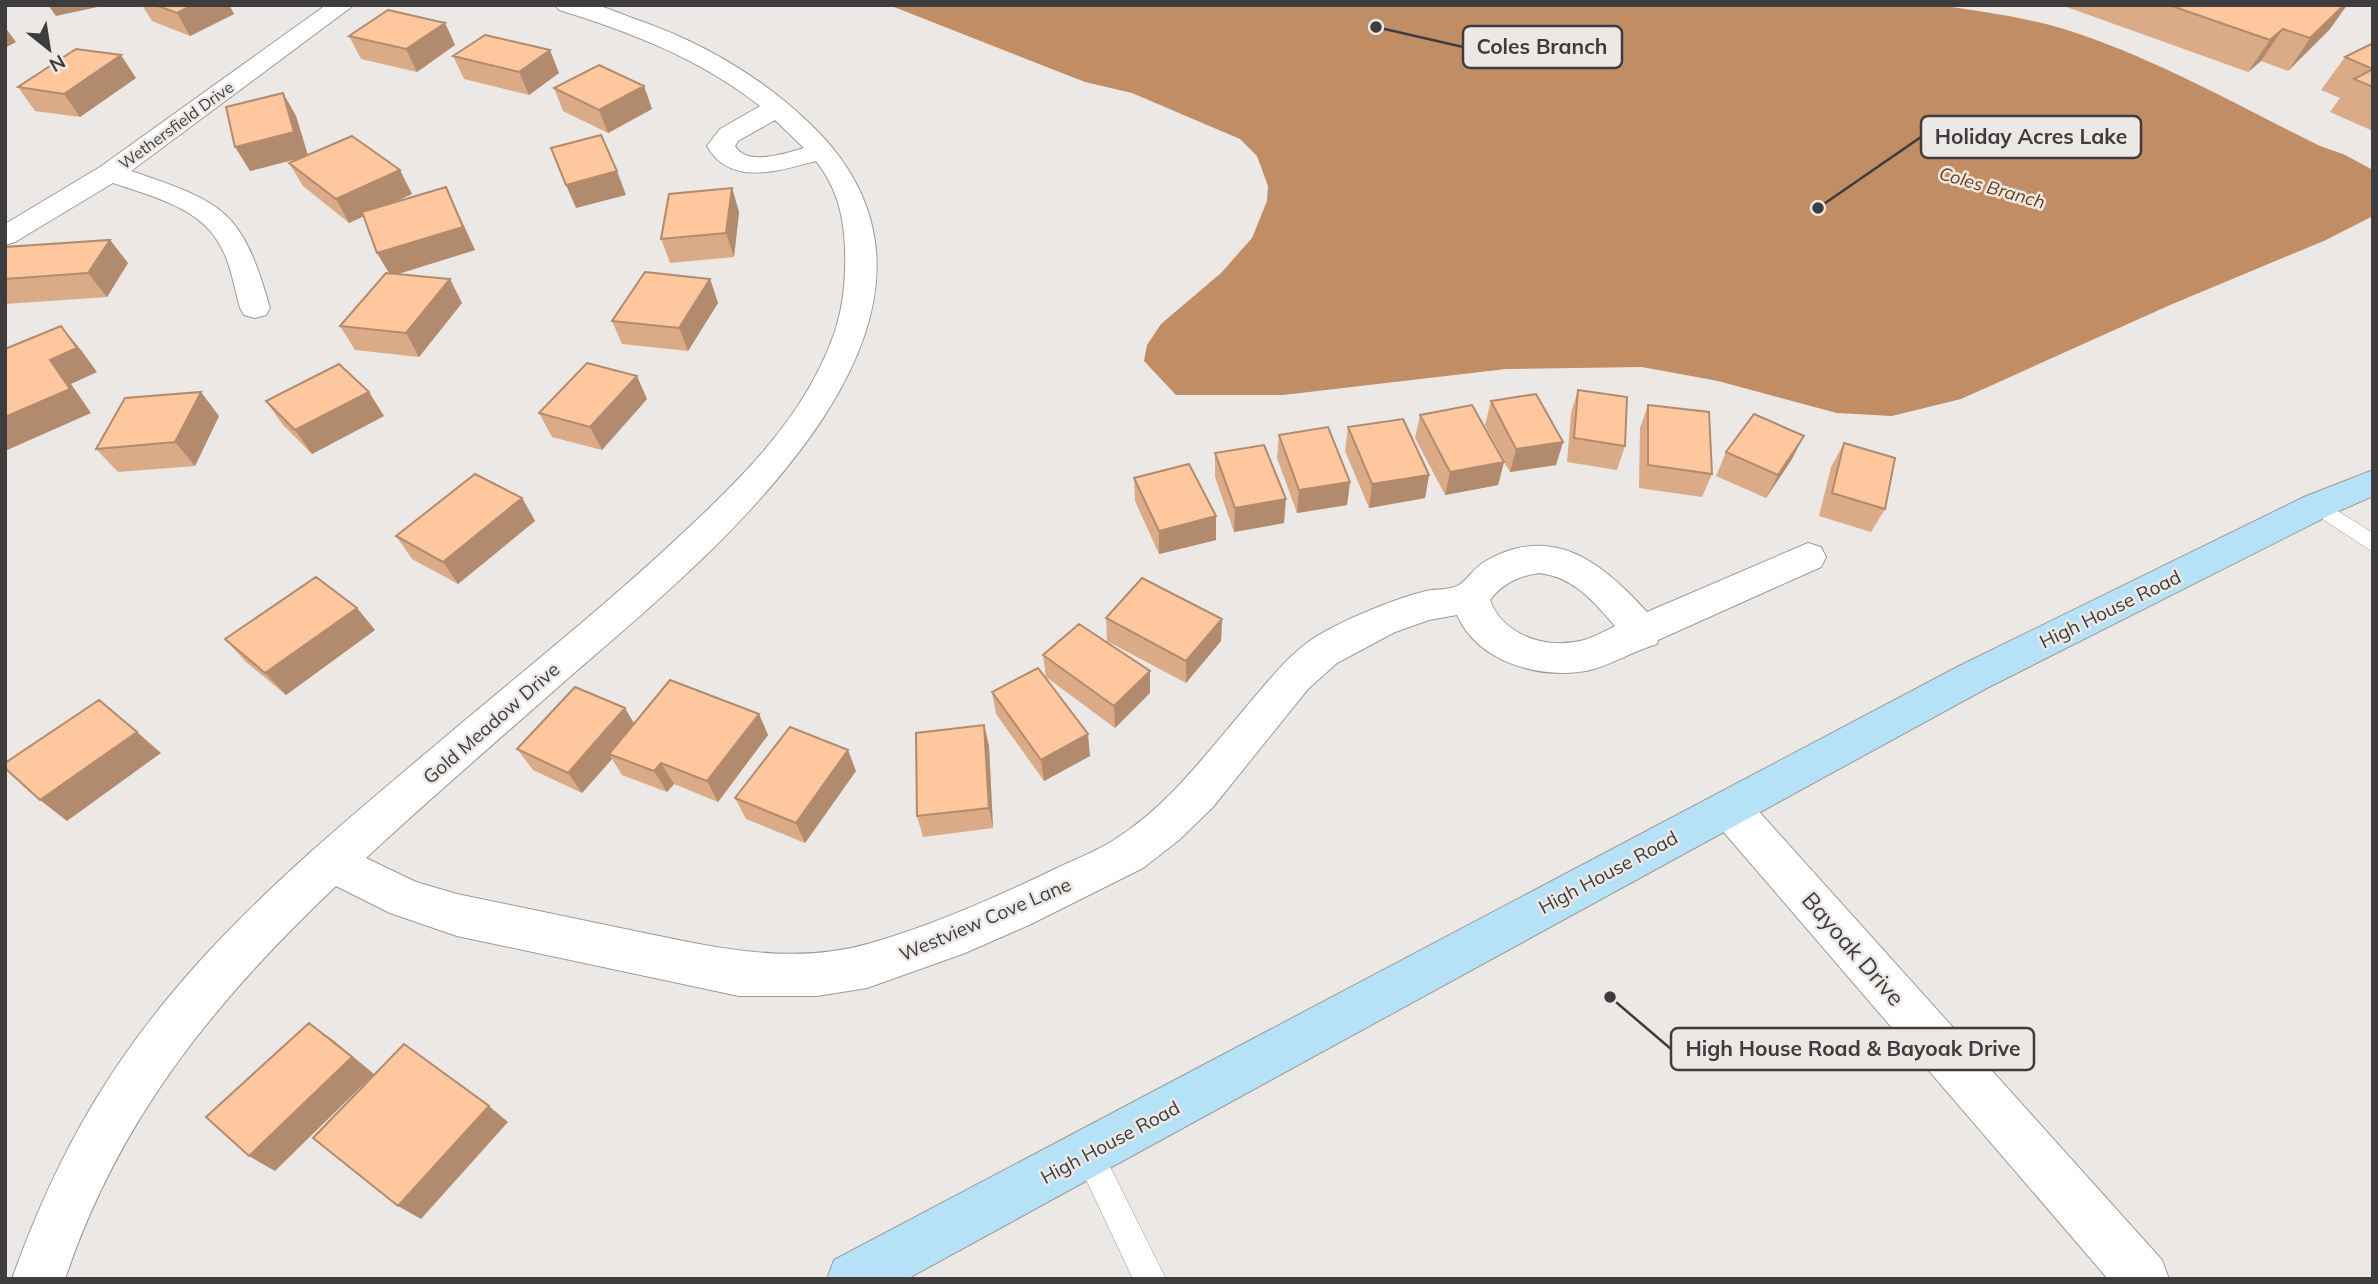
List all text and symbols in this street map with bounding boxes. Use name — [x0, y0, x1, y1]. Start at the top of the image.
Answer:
north arrow — [14, 14, 84, 84]
callout: Coles Branch — [1463, 26, 1622, 68]
text: Coles Branch — [1477, 33, 1607, 59]
text: N — [45, 50, 70, 78]
street label: Wethersfield Drive — [115, 77, 237, 173]
callout: Holiday Acres Lake — [1921, 116, 2141, 158]
text: Holiday Acres Lake — [1935, 123, 2127, 149]
water label: Coles Branch — [1937, 161, 2048, 214]
street label: High House Road — [2035, 564, 2185, 654]
street label: Gold Meadow Drive — [418, 657, 564, 789]
street label: High House Road — [1534, 825, 1682, 919]
street label: Westview Cove Lane — [896, 872, 1074, 966]
street label: Bayoak Drive — [1796, 886, 1911, 1012]
callout: High House Road & Bayoak Drive — [1671, 1028, 2034, 1070]
text: High House Road & Bayoak Drive — [1686, 1035, 2020, 1061]
street label: High House Road — [1036, 1095, 1184, 1189]

